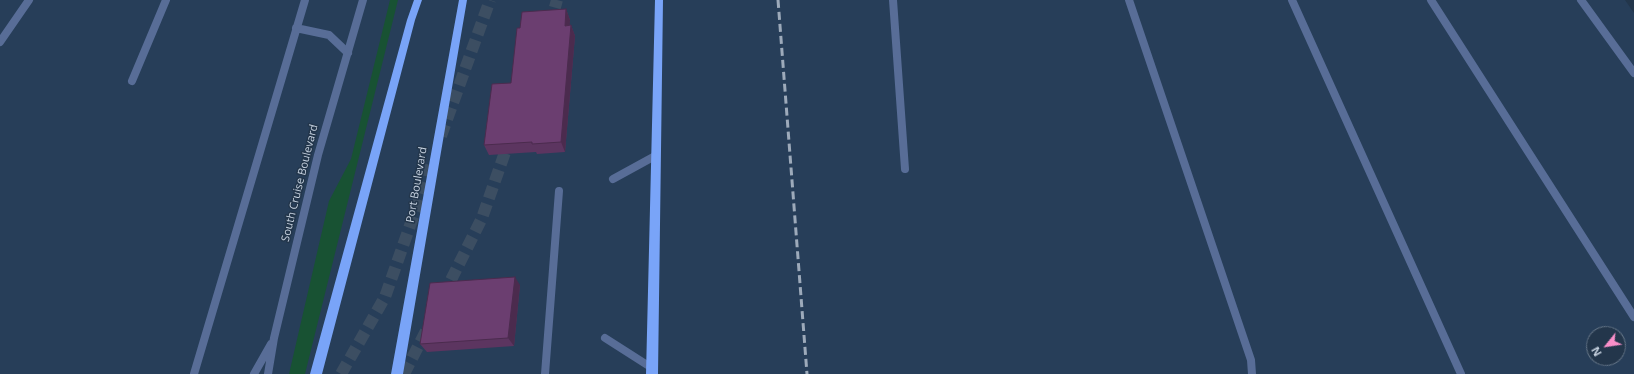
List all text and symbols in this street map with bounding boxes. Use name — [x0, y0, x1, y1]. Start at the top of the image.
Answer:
street label: South Cruise Boulevard — [279, 123, 321, 243]
street label: Port Boulevard — [404, 146, 430, 224]
north arrow — [1586, 326, 1626, 366]
text: N — [1587, 344, 1605, 359]

